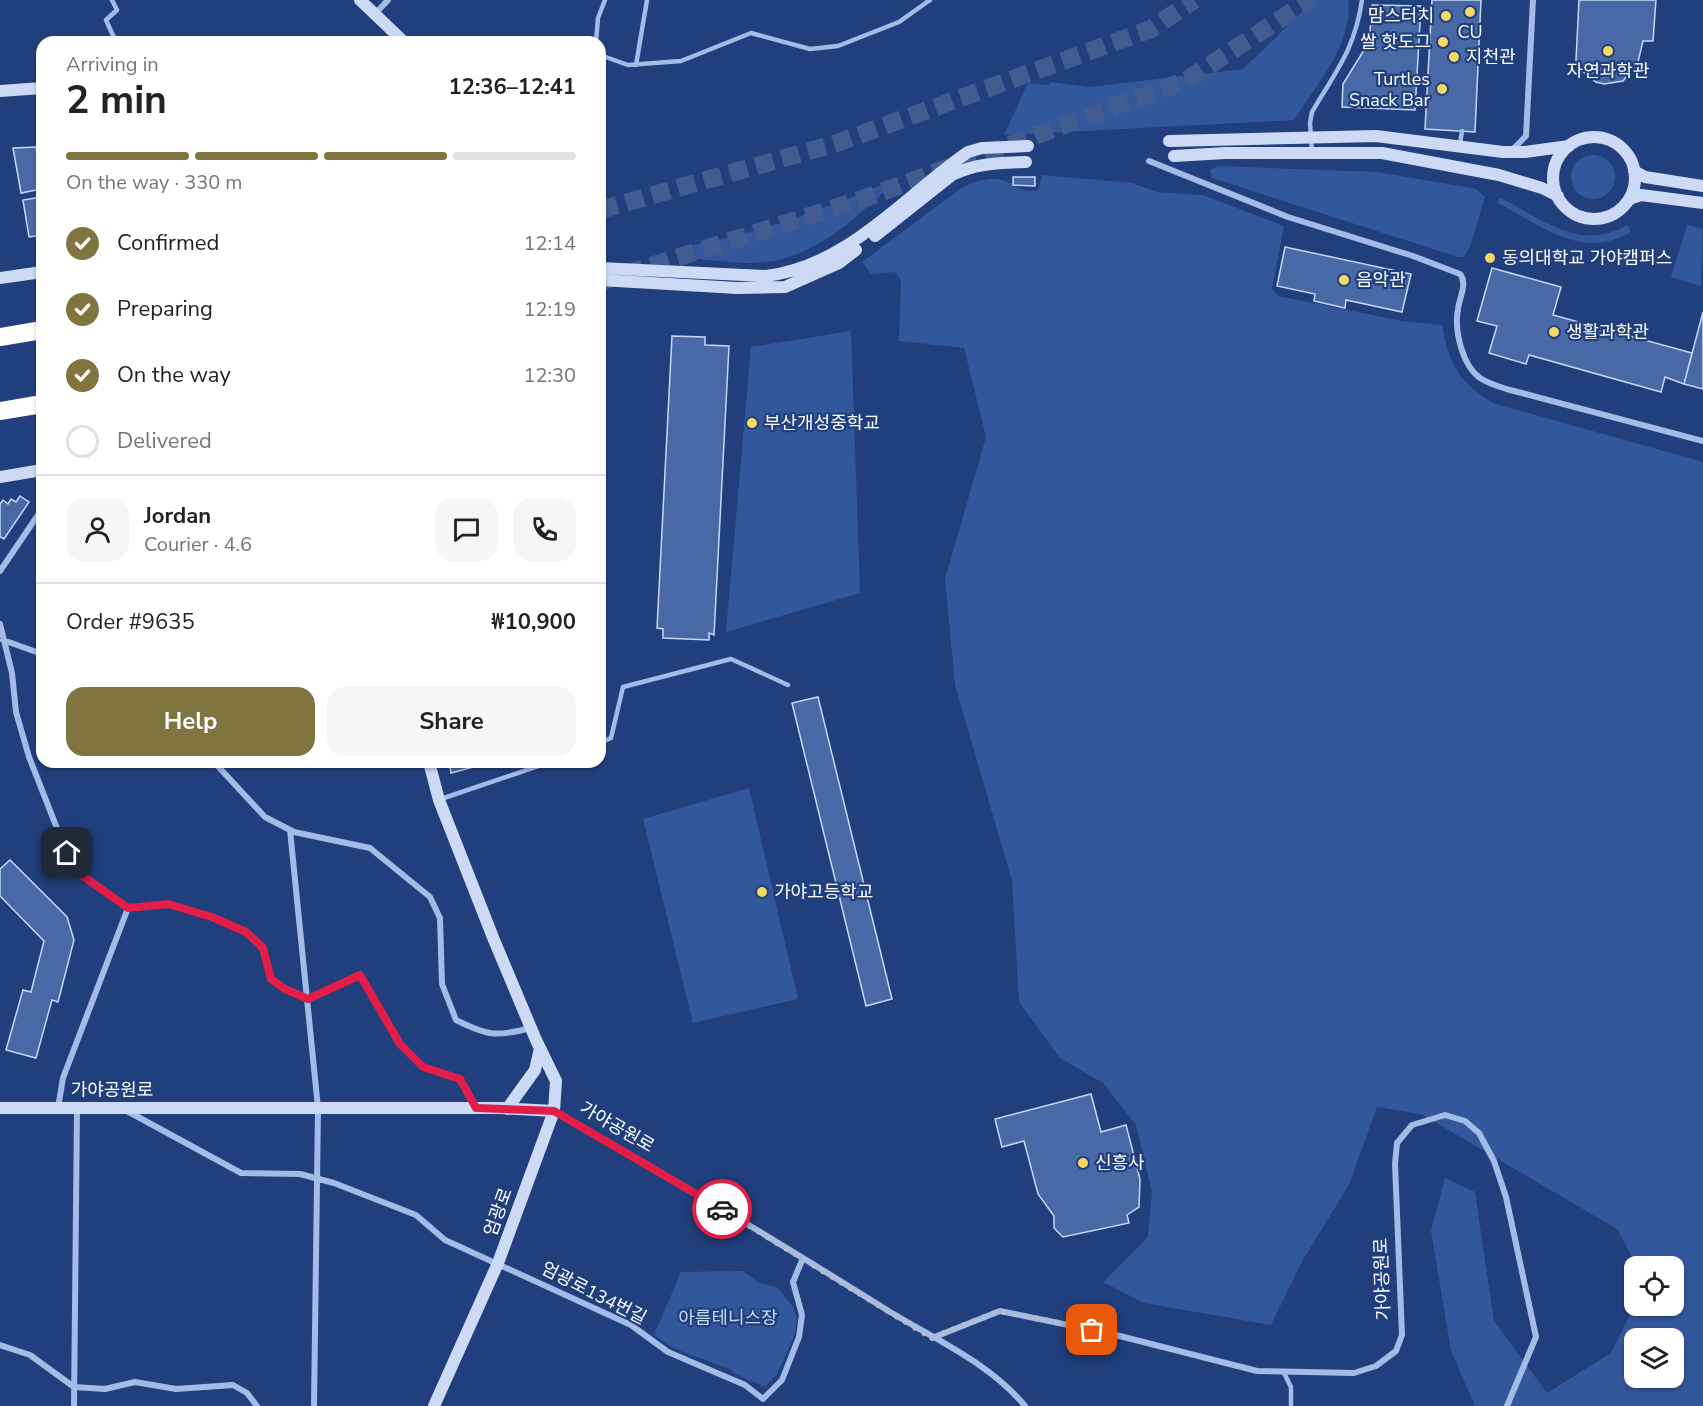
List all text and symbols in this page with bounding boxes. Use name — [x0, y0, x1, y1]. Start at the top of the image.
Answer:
place label: 맘스터치 — [1368, 4, 1434, 28]
marker: CU — [1463, 5, 1477, 19]
marker: 맘스터치 — [1439, 9, 1453, 23]
place label: CU — [1457, 20, 1483, 44]
place label: 쌀 핫도그 — [1360, 30, 1431, 54]
marker: 쌀 핫도그 — [1436, 35, 1450, 49]
marker: 자연과학관 — [1601, 44, 1615, 58]
place label: 지천관 — [1466, 45, 1516, 69]
marker: 지천관 — [1447, 50, 1461, 64]
text: Arriving in — [66, 51, 159, 78]
place label: 자연과학관 — [1567, 59, 1650, 83]
place label: Turtles Snack Bar — [1349, 67, 1431, 112]
text: 12:36–12:41 — [448, 72, 576, 102]
text: 2 min — [66, 74, 167, 127]
marker: Turtles Snack Bar — [1435, 82, 1449, 96]
text: On the way · 330 m — [66, 169, 242, 196]
icon: check — [66, 227, 99, 260]
text: Confirmed — [117, 228, 219, 258]
text: 12:14 — [523, 230, 576, 257]
place label: 동의대학교 가야캠퍼스 — [1502, 246, 1672, 270]
marker: 동의대학교 가야캠퍼스 — [1483, 251, 1497, 265]
place label: 음악관 — [1356, 268, 1406, 292]
marker: 음악관 — [1337, 273, 1351, 287]
icon: check — [66, 293, 99, 326]
text: Preparing — [117, 294, 213, 324]
text: 12:19 — [523, 296, 576, 323]
place label: 생활과학관 — [1566, 320, 1649, 344]
marker: 생활과학관 — [1547, 325, 1561, 339]
icon: check — [66, 359, 99, 392]
text: On the way — [117, 360, 231, 390]
text: 12:30 — [523, 362, 576, 389]
place label: 부산개성중학교 — [764, 411, 880, 435]
marker: 부산개성중학교 — [745, 416, 759, 430]
text: Delivered — [117, 426, 212, 456]
button: person — [66, 498, 129, 561]
button: chat — [435, 498, 498, 561]
button: phone — [513, 498, 576, 561]
text: Jordan — [144, 501, 211, 531]
text: Courier · 4.6 — [144, 531, 252, 558]
text: Order #9635 — [66, 607, 195, 637]
text: ₩10,900 — [491, 607, 576, 637]
button: Help — [66, 687, 315, 756]
button: Share — [327, 687, 576, 756]
pin — [41, 827, 92, 878]
icon: home — [50, 836, 83, 869]
place label: 가야고등학교 — [774, 880, 873, 904]
marker: 가야고등학교 — [755, 885, 769, 899]
street label: 가야공원로 — [71, 1078, 153, 1102]
street label: 가야공원로 — [575, 1096, 659, 1158]
place label: 신흥사 — [1095, 1151, 1145, 1175]
marker: 신흥사 — [1076, 1156, 1090, 1170]
courier — [692, 1179, 752, 1239]
street label: 엄광로 — [478, 1185, 518, 1239]
icon: car — [706, 1193, 739, 1226]
street label: 가야공원로 — [1369, 1237, 1395, 1321]
street label: 엄광로134번길 — [537, 1256, 651, 1330]
map controls — [1624, 1256, 1684, 1388]
button: locate — [1624, 1256, 1684, 1316]
pin — [1066, 1304, 1117, 1355]
park label: 아름테니스장 — [678, 1306, 778, 1330]
icon: bag — [1075, 1313, 1108, 1346]
button: layers — [1624, 1328, 1684, 1388]

